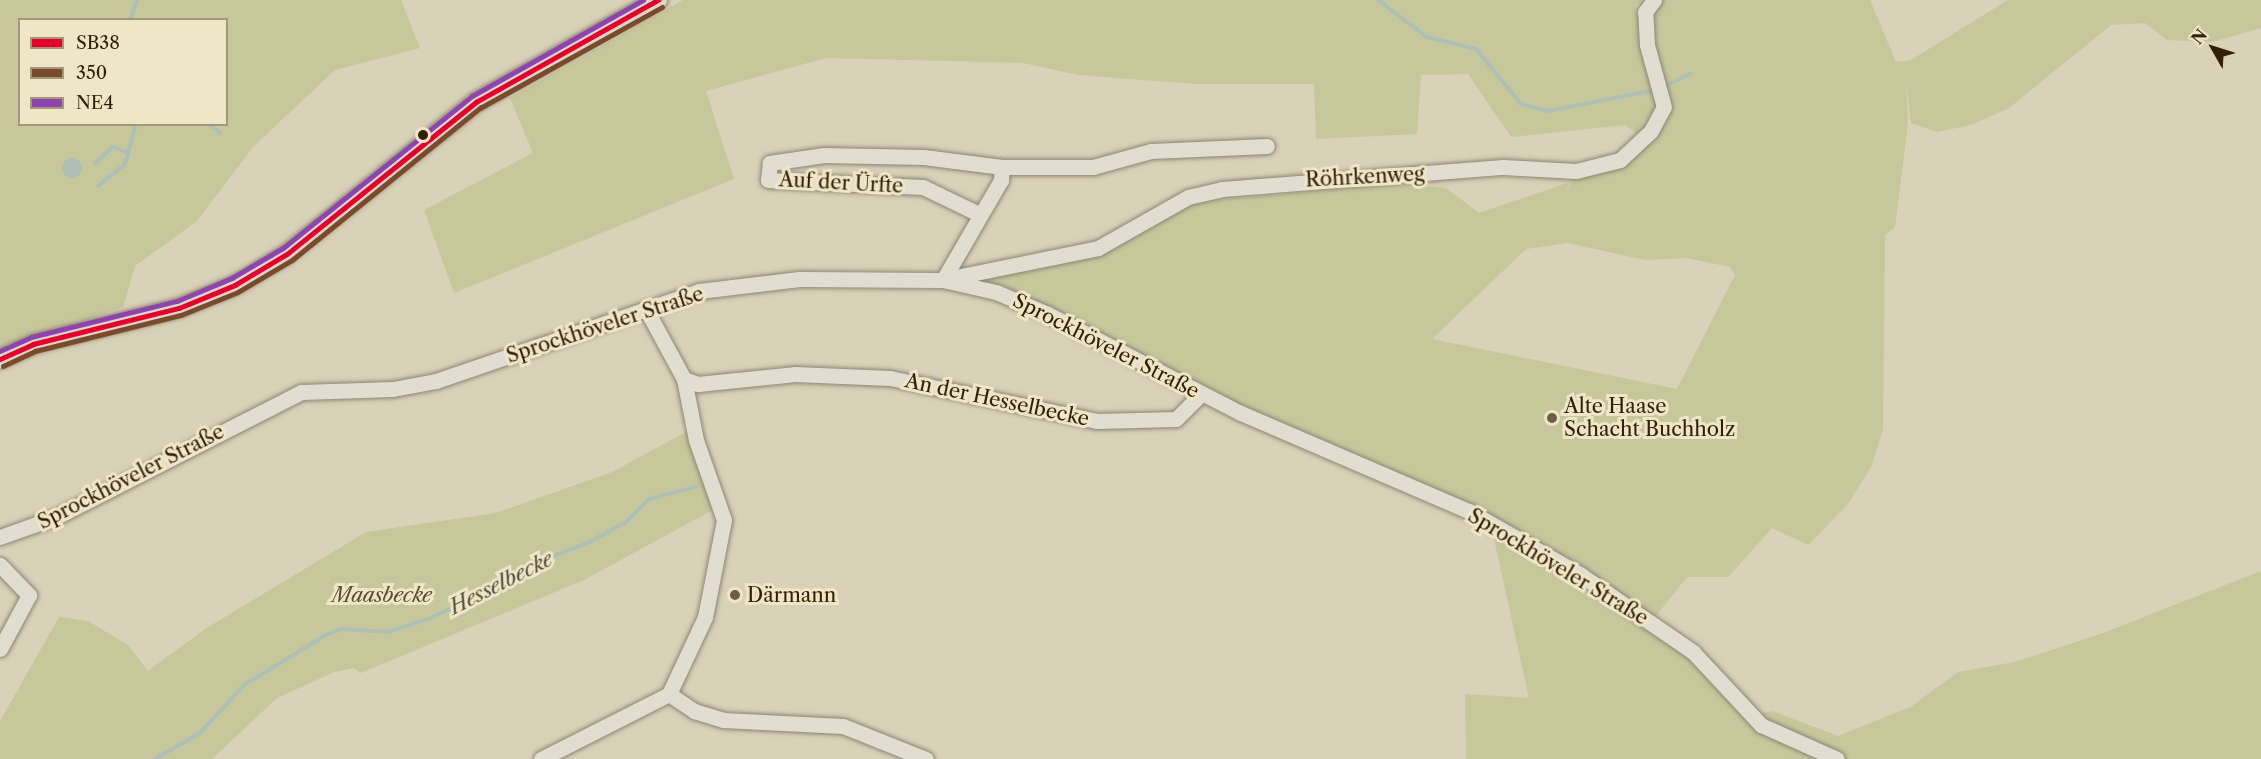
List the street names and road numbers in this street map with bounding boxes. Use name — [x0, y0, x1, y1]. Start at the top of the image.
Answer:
street label: Röhrkenweg — [1305, 162, 1425, 192]
street label: Auf der Ürfte — [778, 168, 904, 198]
street label: Sprockhöveler Straße — [503, 282, 707, 368]
street label: Sprockhöveler Straße — [1009, 288, 1203, 404]
street label: An der Hesselbecke — [903, 369, 1091, 431]
street label: Sprockhöveler Straße — [34, 419, 228, 535]
street label: Sprockhöveler Straße — [1463, 504, 1653, 630]

